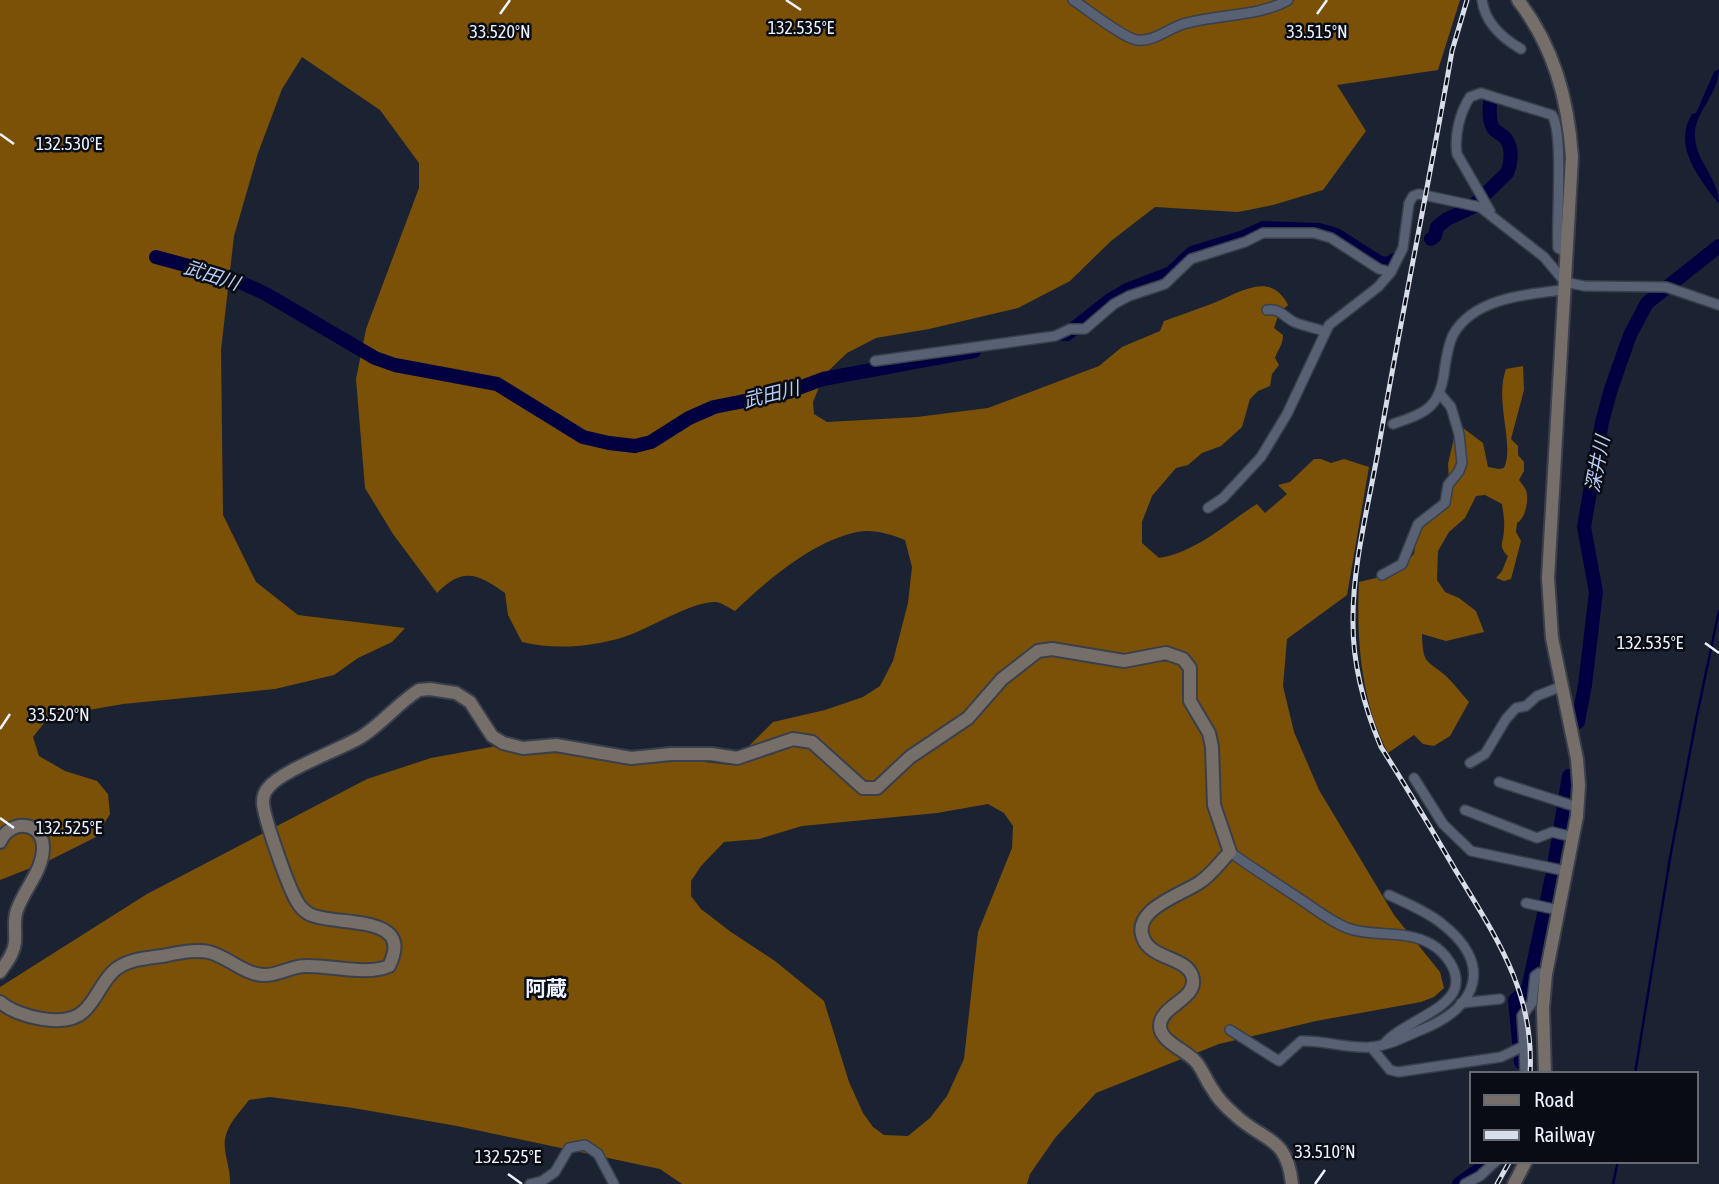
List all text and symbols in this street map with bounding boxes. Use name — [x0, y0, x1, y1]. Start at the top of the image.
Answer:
text: 132.535°E — [768, 17, 835, 38]
text: 33.520°N — [469, 21, 531, 42]
text: 33.515°N — [1286, 21, 1348, 42]
text: 132.530°E — [36, 133, 103, 154]
water label: 武田川 — [181, 256, 244, 295]
water label: 武田川 — [741, 376, 803, 412]
water label: 深井川 — [1581, 432, 1614, 494]
text: 132.535°E — [1617, 632, 1684, 653]
text: 33.520°N — [28, 704, 90, 725]
text: 132.525°E — [36, 817, 103, 838]
district label: 阿蔵 — [525, 976, 567, 1000]
legend — [1470, 1072, 1698, 1163]
text: Road — [1534, 1087, 1574, 1111]
text: Railway — [1534, 1122, 1596, 1146]
text: 33.510°N — [1294, 1141, 1356, 1162]
text: 132.525°E — [475, 1146, 542, 1167]

